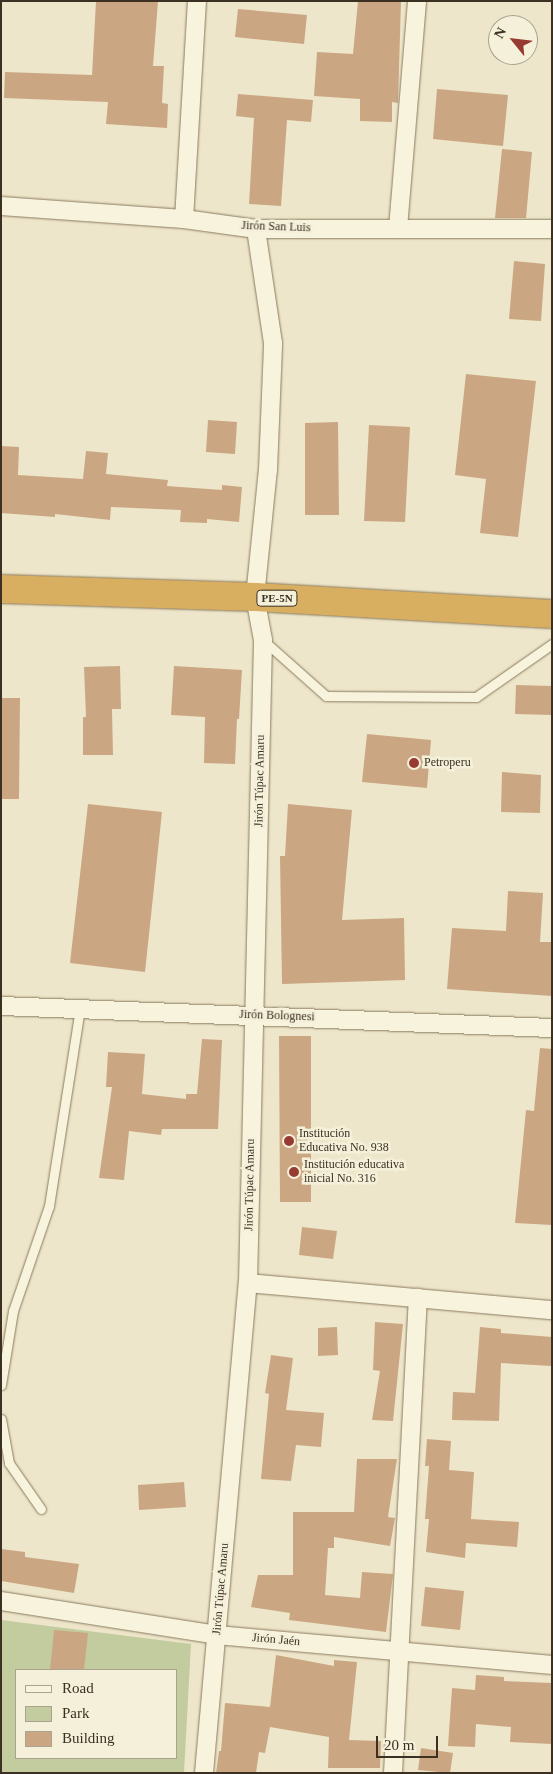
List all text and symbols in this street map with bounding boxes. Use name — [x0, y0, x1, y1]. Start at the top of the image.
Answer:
north arrow — [488, 15, 538, 65]
text: N — [491, 25, 509, 41]
street label: Jirón San Luis — [241, 219, 311, 235]
road number: PE-5N — [256, 590, 298, 606]
street label: Jirón Túpac Amaru — [252, 734, 268, 828]
place label: Petroperu — [424, 756, 471, 770]
marker: Petroperu — [408, 757, 420, 769]
street label: Jirón Bolognesi — [239, 1007, 315, 1025]
place label: Institución Educativa No. 938 — [299, 1127, 389, 1155]
marker: Institución Educativa No. 938 — [283, 1135, 295, 1147]
street label: Jirón Túpac Amaru — [242, 1138, 258, 1232]
place label: Institución educativa inicial No. 316 — [304, 1158, 404, 1186]
marker: Institución educativa inicial No. 316 — [288, 1166, 300, 1178]
street label: Jirón Túpac Amaru — [210, 1542, 232, 1636]
street label: Jirón Jaén — [251, 1631, 301, 1649]
legend — [15, 1669, 178, 1759]
text: Road — [62, 1680, 94, 1696]
text: Park — [62, 1705, 90, 1721]
scale bar — [378, 1726, 440, 1758]
text: Building — [62, 1730, 115, 1746]
text: 20 m — [384, 1737, 414, 1753]

